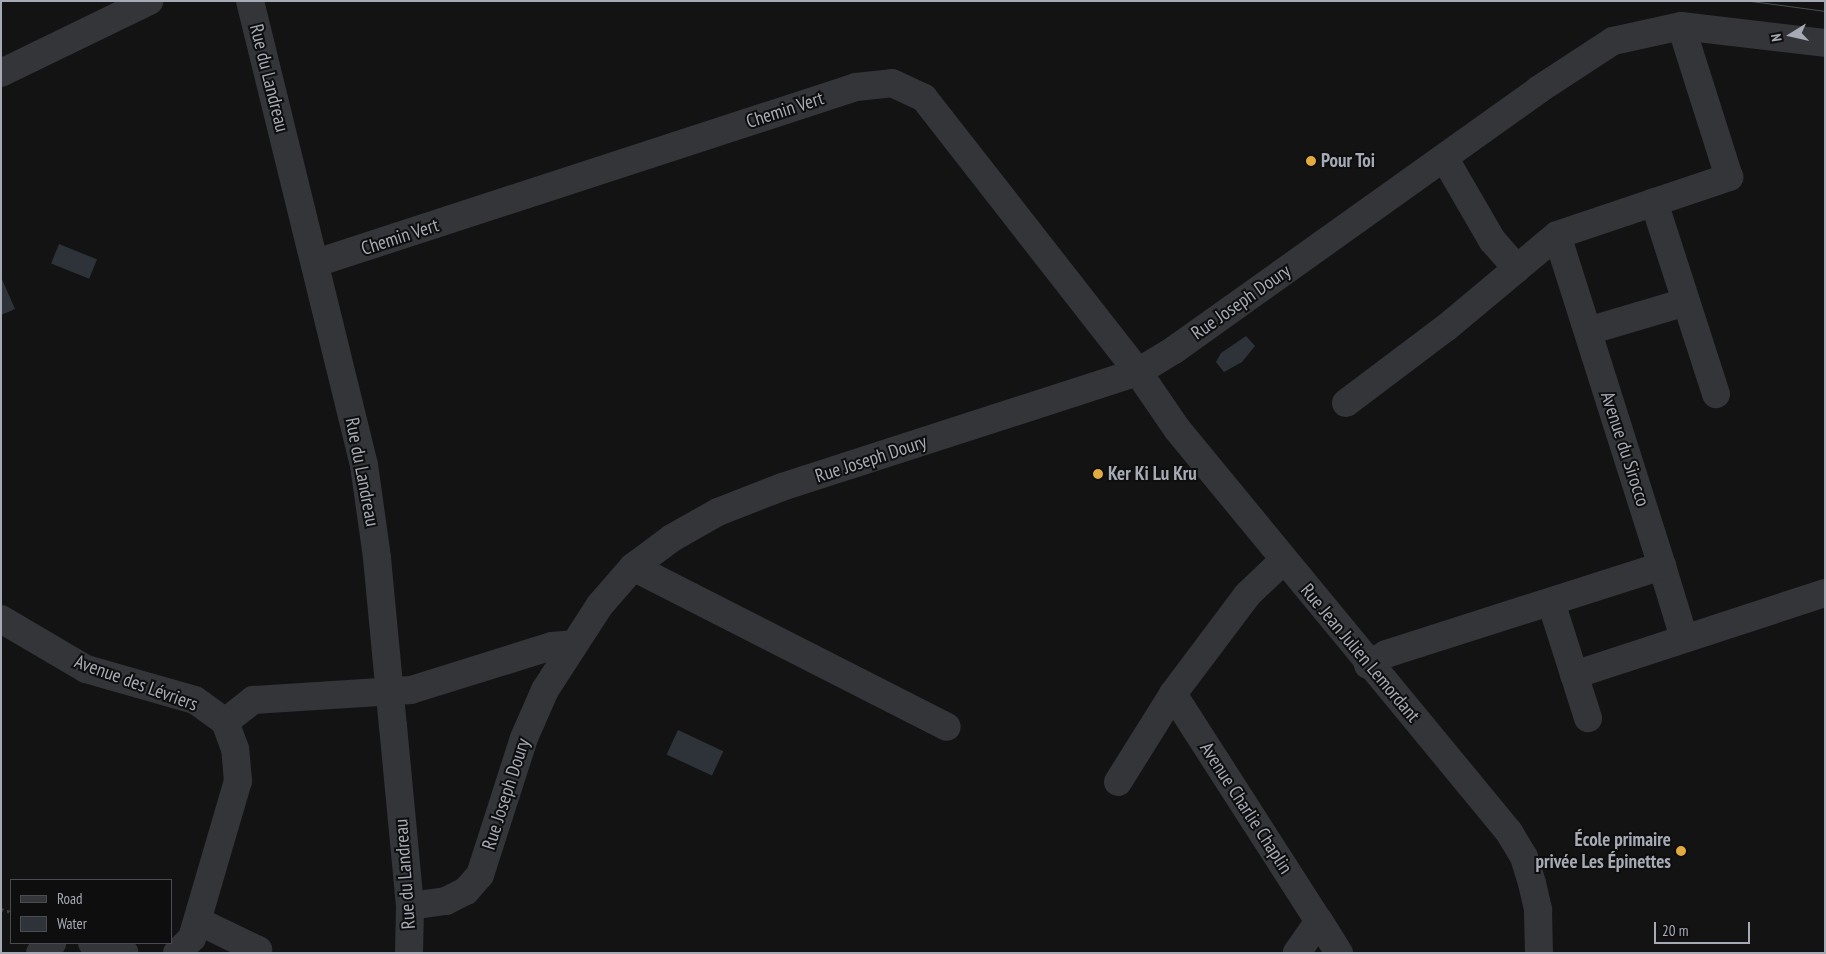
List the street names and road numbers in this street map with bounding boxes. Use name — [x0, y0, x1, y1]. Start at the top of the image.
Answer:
street label: Rue du Landreau — [245, 22, 293, 134]
street label: Chemin Vert — [743, 87, 827, 133]
street label: Chemin Vert — [358, 214, 442, 260]
street label: Rue Joseph Doury — [1187, 259, 1295, 345]
street label: Avenue du Sirocco — [1596, 389, 1654, 509]
street label: Rue du Landreau — [340, 416, 384, 528]
street label: Rue Joseph Doury — [812, 430, 930, 488]
street label: Rue Jean Julien Lemordant — [1296, 579, 1424, 727]
street label: Avenue des Lévriers — [71, 650, 201, 716]
street label: Rue Joseph Doury — [477, 735, 535, 853]
street label: Avenue Charlie Chaplin — [1195, 738, 1297, 878]
street label: Rue du Landreau — [390, 818, 420, 930]

